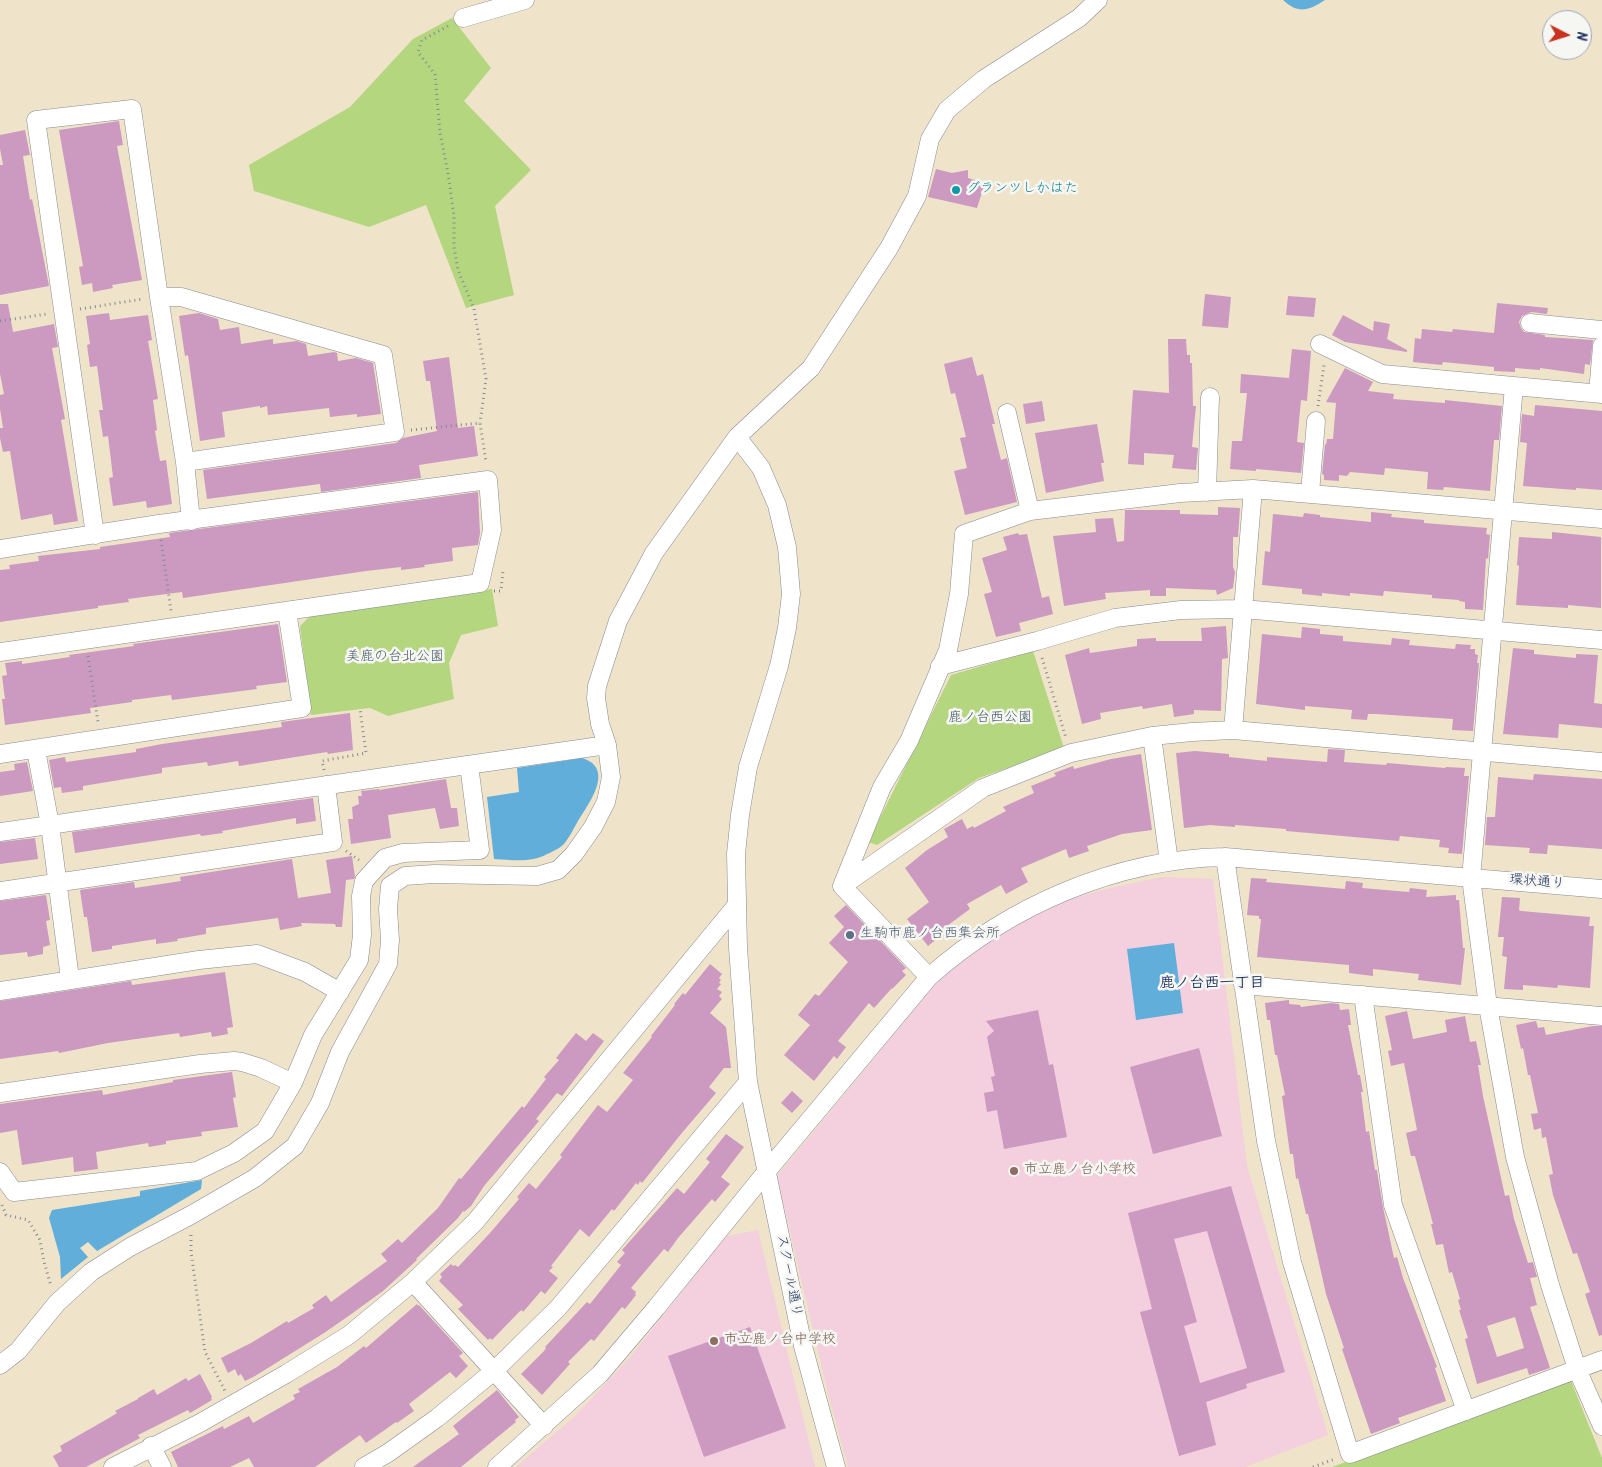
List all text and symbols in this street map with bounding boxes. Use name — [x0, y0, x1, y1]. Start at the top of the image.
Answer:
north arrow — [1542, 10, 1592, 60]
text: N — [1570, 31, 1592, 42]
place label: グランツしかはた — [966, 182, 1078, 198]
marker: グランツしかはた — [950, 184, 962, 196]
park label: 美鹿の台北公園 — [346, 650, 444, 666]
park label: 鹿ノ台西公園 — [948, 711, 1032, 727]
street label: 環状通り — [1508, 872, 1566, 894]
place label: 生駒市鹿ノ台西集会所 — [860, 927, 1000, 943]
marker: 生駒市鹿ノ台西集会所 — [844, 929, 856, 941]
district label: 鹿ノ台西一丁目 — [1160, 975, 1264, 993]
place label: 市立鹿ノ台小学校 — [1024, 1163, 1136, 1179]
marker: 市立鹿ノ台小学校 — [1008, 1165, 1020, 1177]
street label: スクール通り — [772, 1233, 804, 1319]
place label: 市立鹿ノ台中学校 — [724, 1333, 836, 1349]
marker: 市立鹿ノ台中学校 — [708, 1335, 720, 1347]

